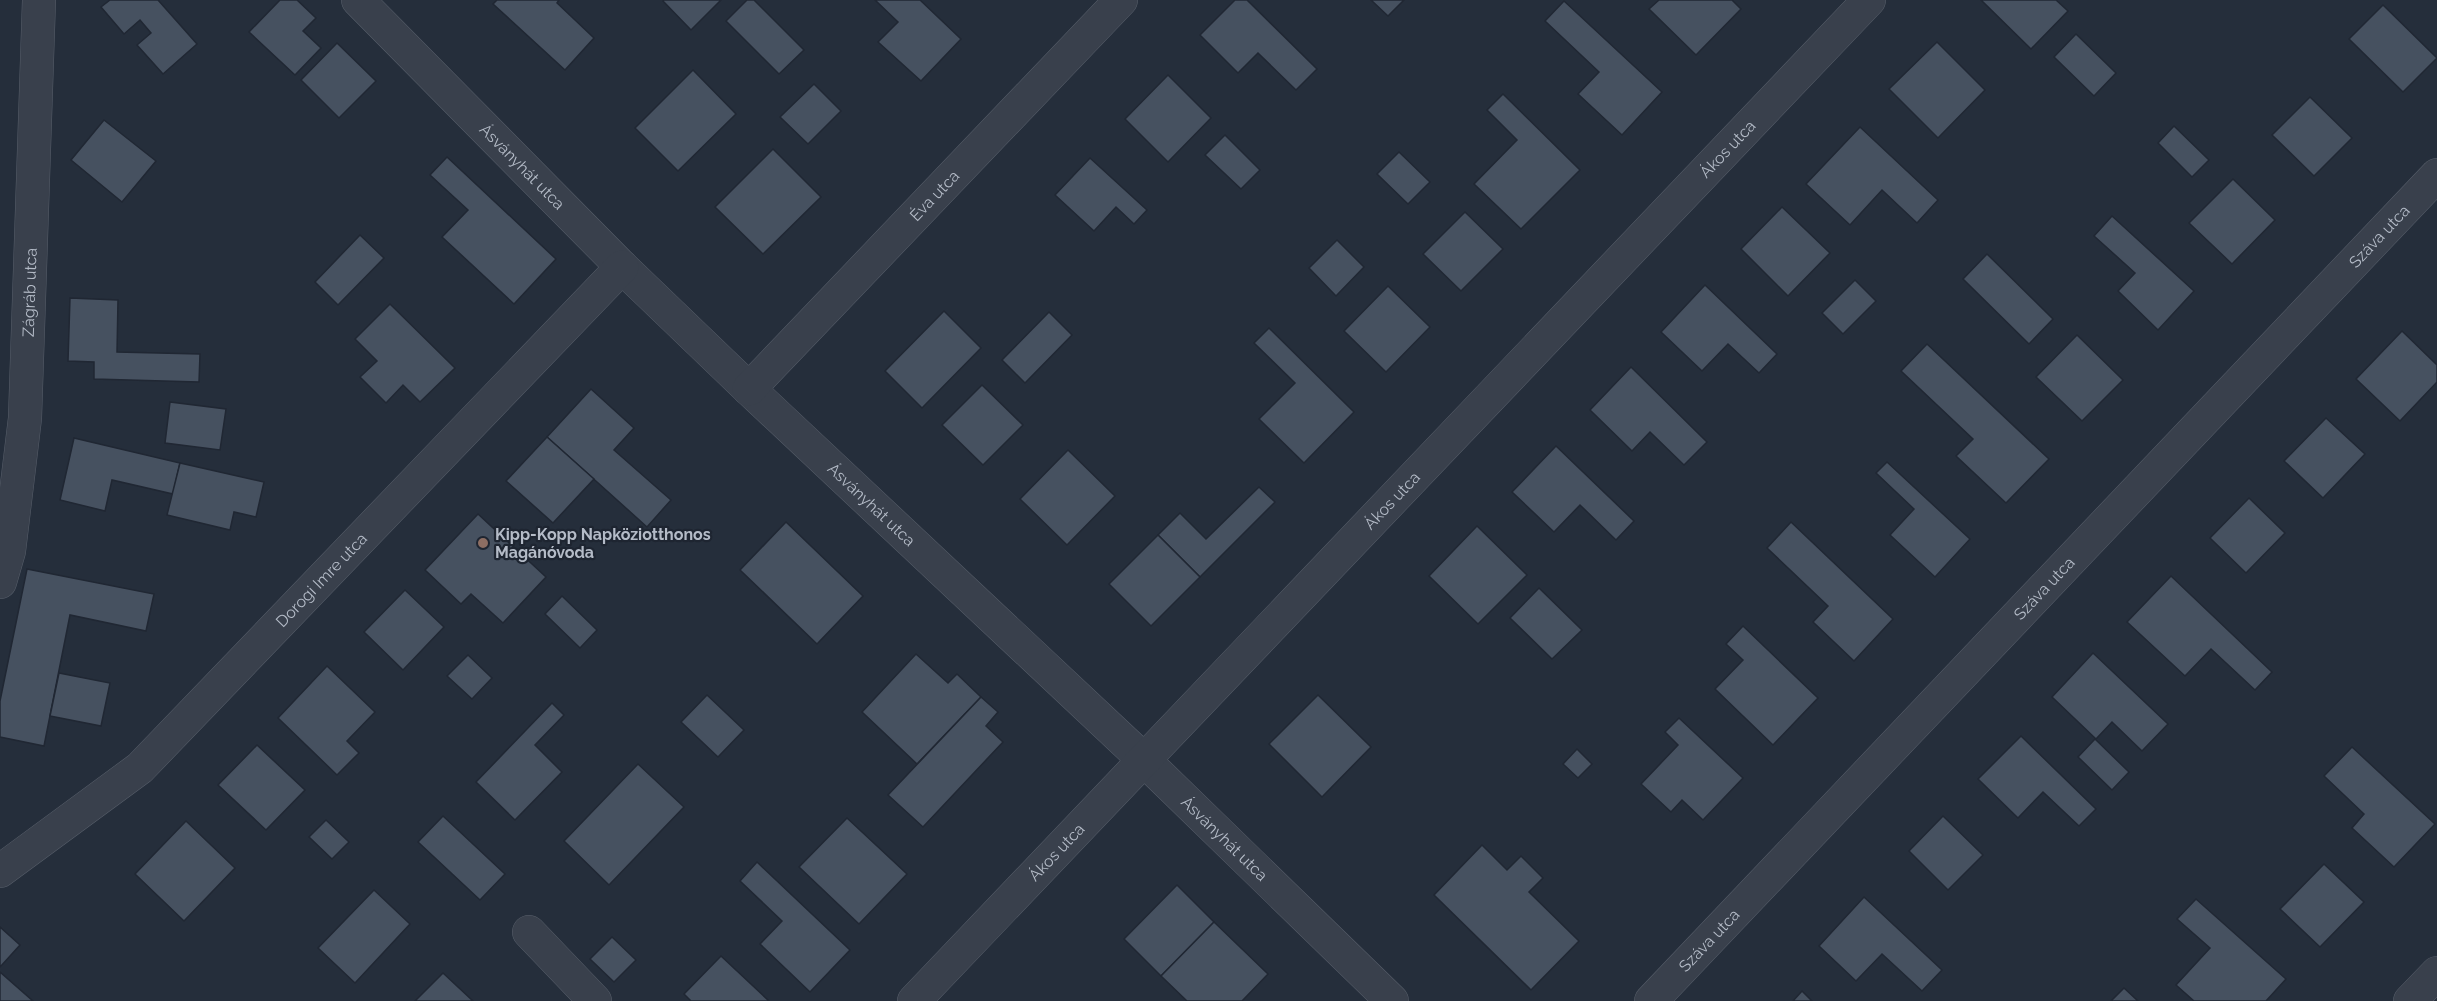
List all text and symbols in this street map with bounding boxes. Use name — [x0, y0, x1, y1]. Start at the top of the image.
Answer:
street label: Ákos utca — [1695, 116, 1759, 181]
street label: Ásványhát utca — [476, 119, 569, 213]
street label: Éva utca — [905, 166, 963, 225]
street label: Száva utca — [2345, 201, 2413, 271]
street label: Zágráb utca — [18, 247, 40, 337]
street label: Ásványhát utca — [824, 458, 919, 550]
street label: Ákos utca — [1359, 468, 1424, 533]
place label: Kipp-Kopp Napköziotthonos Magánóvoda — [495, 525, 711, 562]
street label: Dorogi Imre utca — [272, 529, 371, 631]
marker: Kipp-Kopp Napköziotthonos Magánóvoda — [476, 536, 490, 550]
street label: Száva utca — [2010, 553, 2078, 623]
street label: Ásványhát utca — [1178, 792, 1272, 885]
street label: Ákos utca — [1024, 819, 1088, 885]
street label: Száva utca — [1675, 905, 1743, 975]

